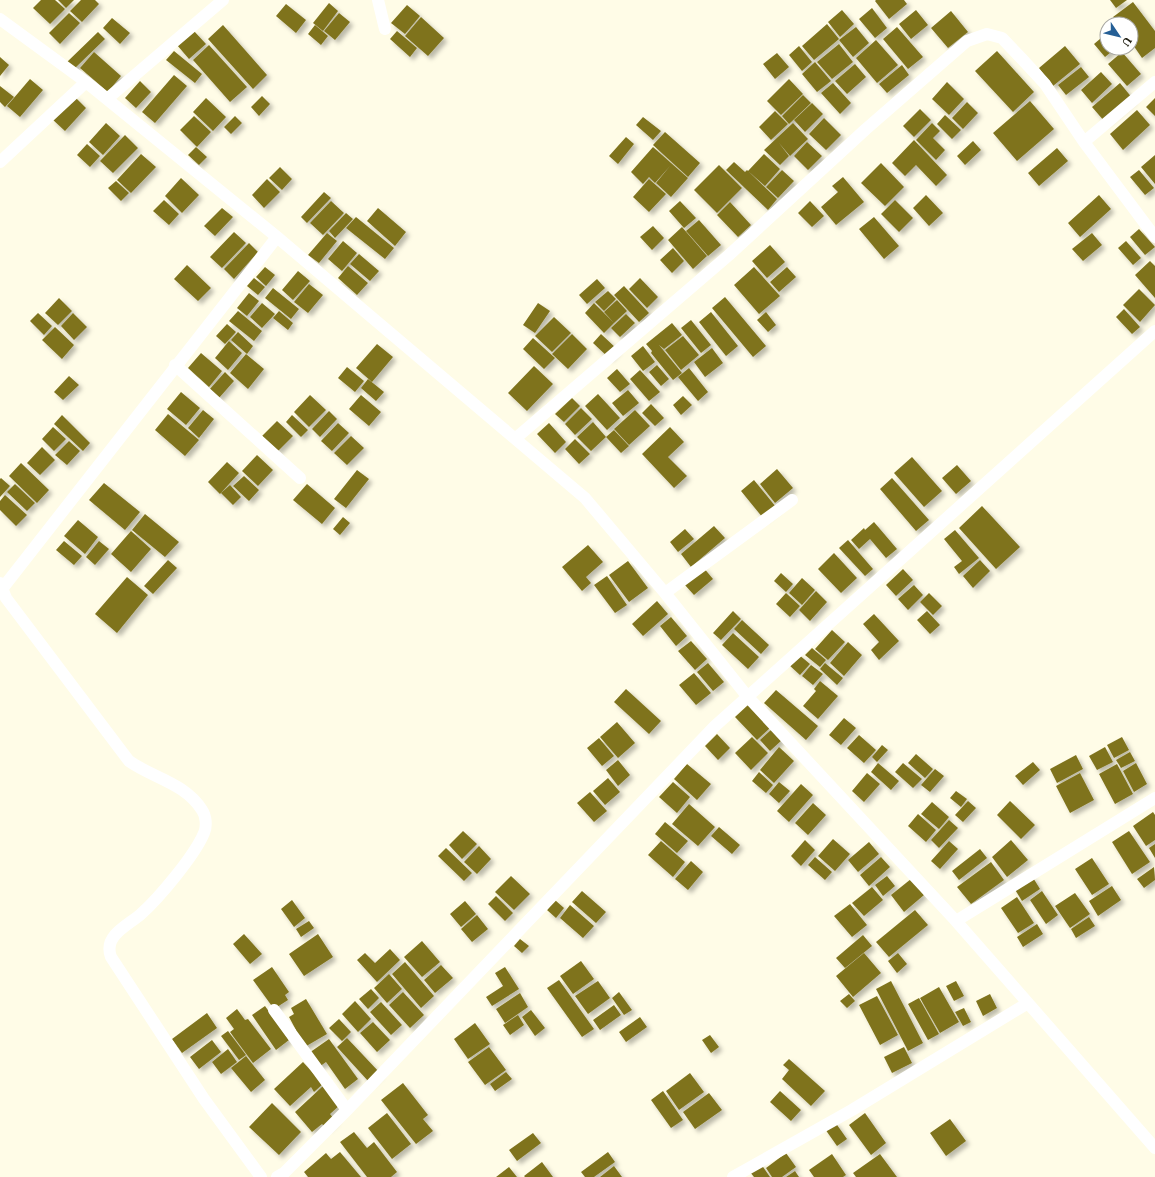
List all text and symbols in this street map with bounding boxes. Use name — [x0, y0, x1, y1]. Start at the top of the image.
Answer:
north arrow — [1099, 16, 1139, 56]
text: U — [1119, 34, 1135, 50]

